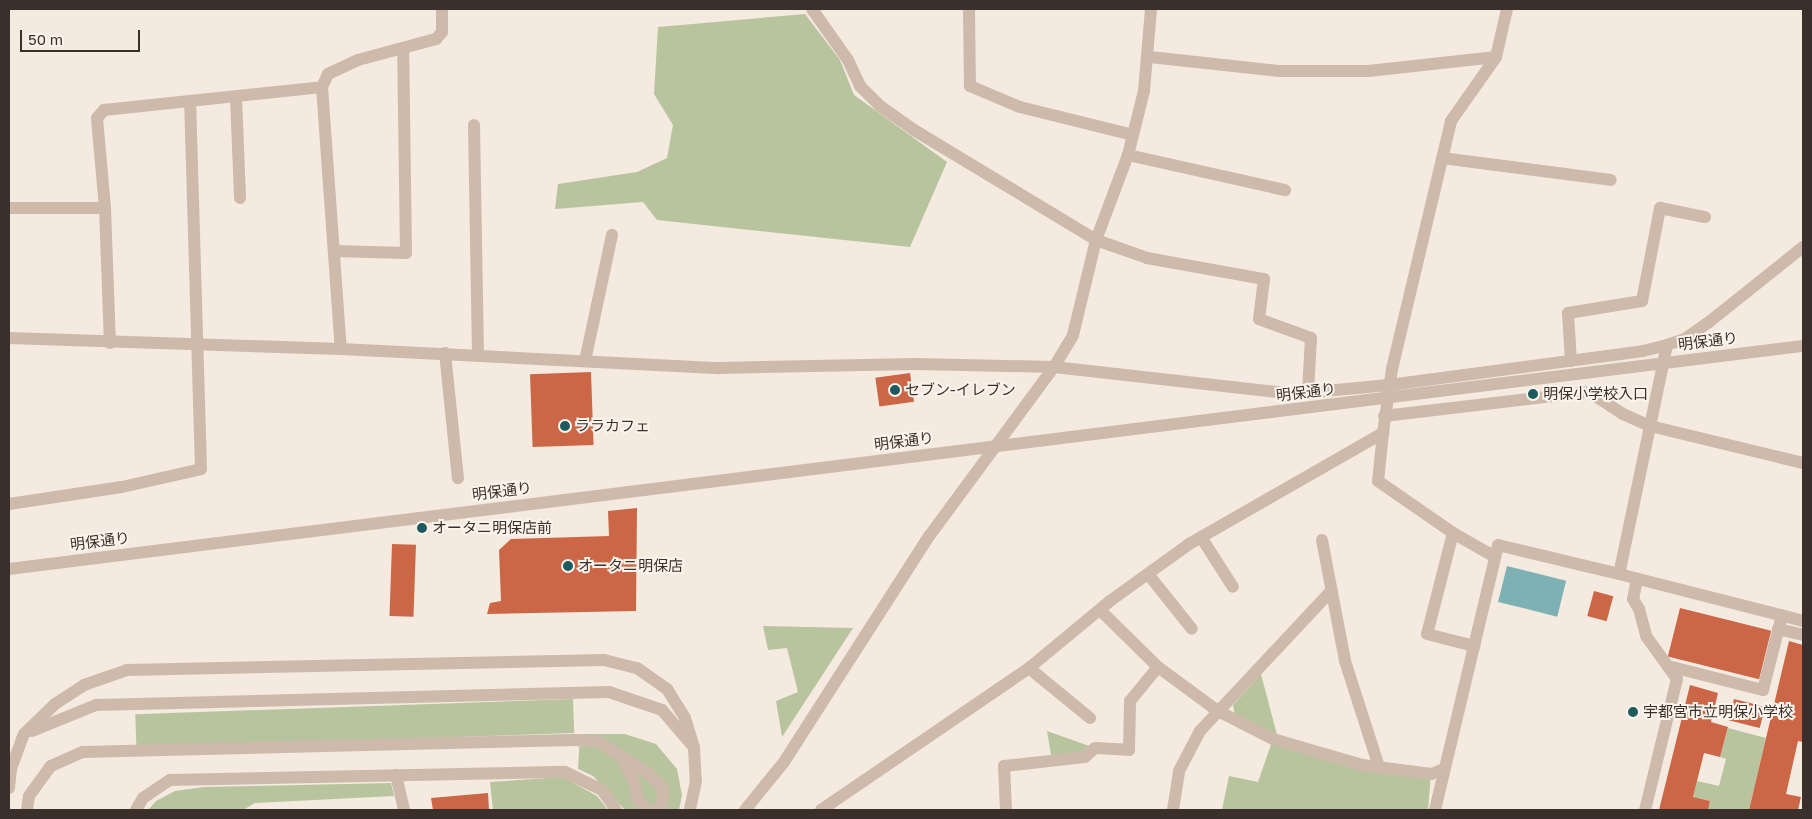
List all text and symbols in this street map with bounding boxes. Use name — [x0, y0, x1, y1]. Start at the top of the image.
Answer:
scale bar — [22, 20, 142, 52]
text: 50 m — [28, 30, 63, 48]
street label: 明保通り — [1677, 328, 1739, 354]
street label: 明保通り — [1275, 379, 1337, 405]
place label: セブン-イレブン — [905, 381, 1016, 399]
marker: セブン-イレブン — [889, 384, 901, 396]
place label: 明保小学校入口 — [1543, 385, 1648, 403]
marker: 明保小学校入口 — [1527, 388, 1539, 400]
place label: ララカフェ — [575, 417, 650, 435]
marker: ララカフェ — [559, 420, 571, 432]
street label: 明保通り — [873, 428, 935, 454]
street label: 明保通り — [471, 478, 533, 504]
place label: オータニ明保店前 — [432, 519, 552, 537]
marker: オータニ明保店前 — [416, 522, 428, 534]
street label: 明保通り — [69, 528, 131, 554]
place label: オータニ明保店 — [578, 557, 683, 575]
marker: オータニ明保店 — [562, 560, 574, 572]
place label: 宇都宮市立明保小学校 — [1643, 703, 1793, 721]
marker: 宇都宮市立明保小学校 — [1627, 706, 1639, 718]

